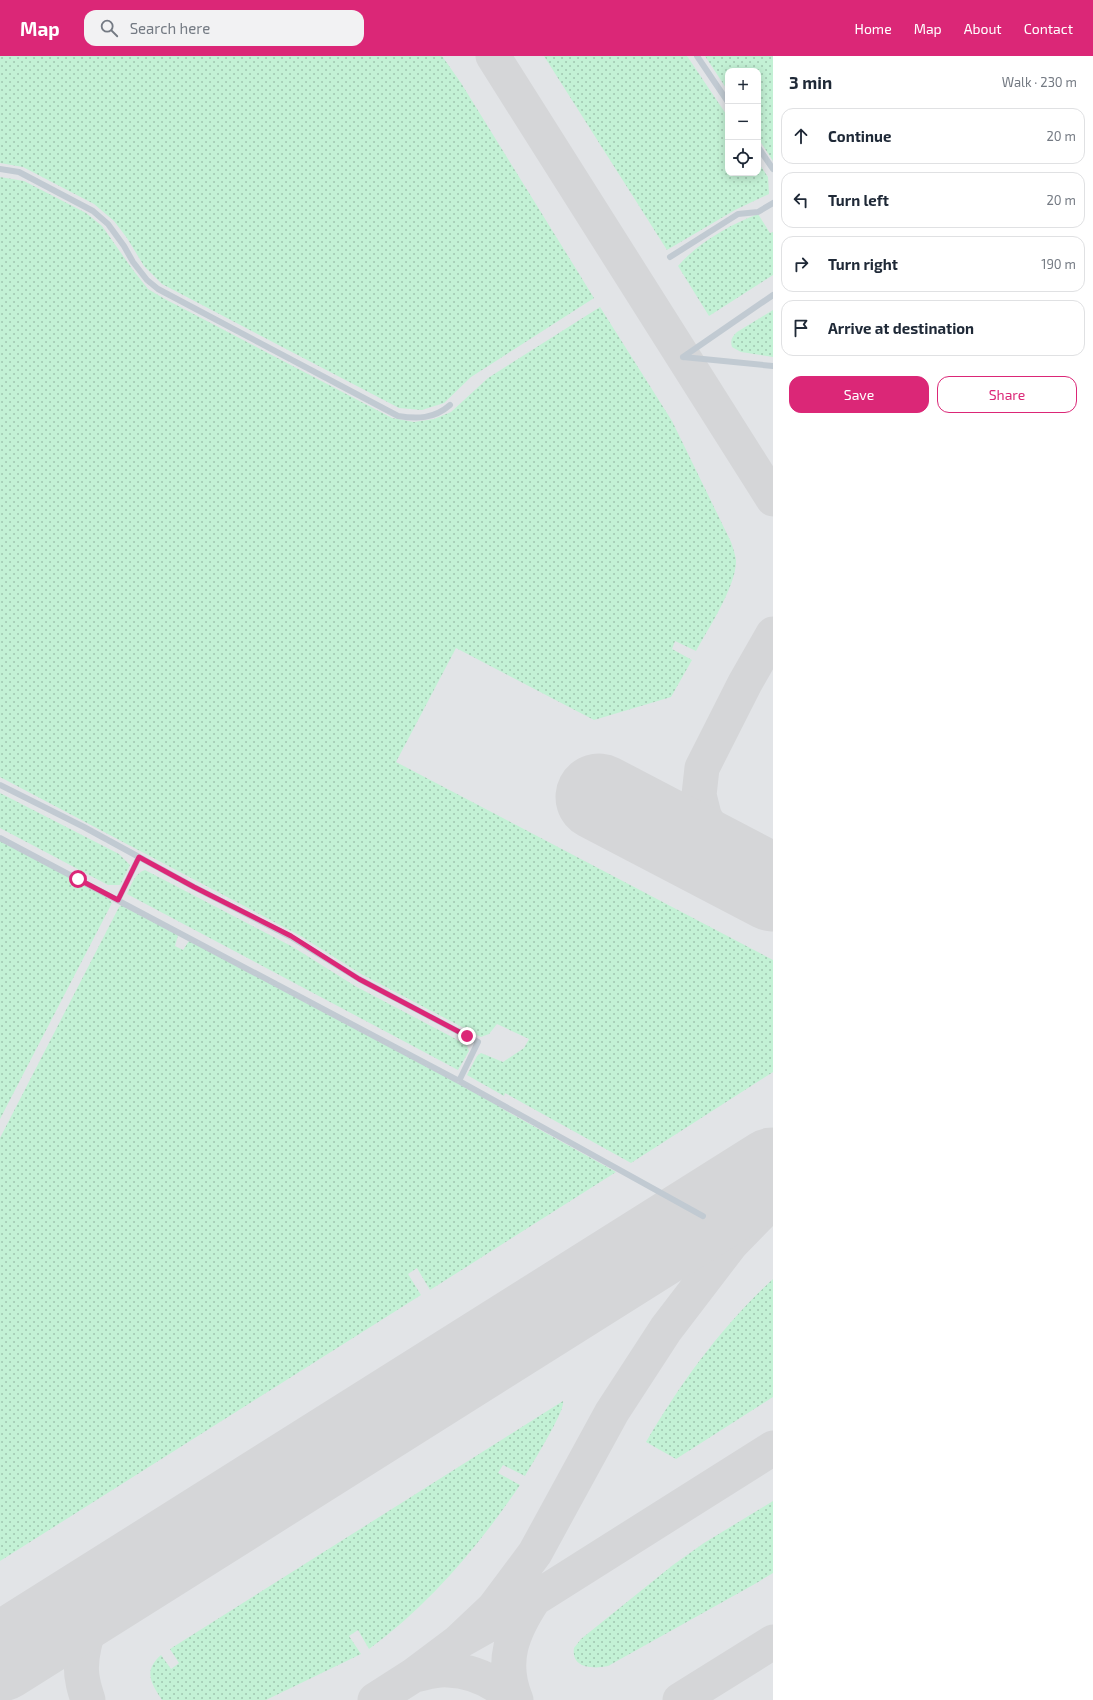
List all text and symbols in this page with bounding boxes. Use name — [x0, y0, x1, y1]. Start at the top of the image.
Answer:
search box — [84, 10, 364, 46]
text: Map — [20, 17, 60, 40]
icon: search — [98, 17, 120, 39]
text: Search here — [130, 19, 210, 37]
text: Home — [855, 20, 892, 37]
text: Map — [914, 20, 942, 37]
text: About — [964, 20, 1002, 37]
text: Contact — [1024, 20, 1073, 37]
map controls — [725, 68, 761, 176]
button: + — [725, 68, 761, 104]
text: 3 min — [789, 72, 832, 92]
text: Walk · 230 m — [1002, 74, 1077, 90]
button: − — [725, 104, 761, 140]
icon: ahead — [790, 125, 812, 147]
text: Continue — [828, 127, 891, 145]
text: 20 m — [1047, 128, 1076, 144]
button: locate — [725, 140, 761, 176]
icon: left — [790, 189, 812, 211]
text: Turn left — [828, 191, 889, 209]
text: 20 m — [1047, 192, 1076, 208]
icon: right — [790, 253, 812, 275]
text: Turn right — [828, 255, 898, 273]
text: 190 m — [1041, 256, 1076, 272]
icon: arrive — [790, 317, 812, 339]
text: Arrive at destination — [828, 319, 974, 337]
button: Save — [789, 376, 929, 413]
button: Share — [937, 376, 1077, 413]
route start — [69, 870, 87, 888]
route end — [458, 1027, 476, 1045]

